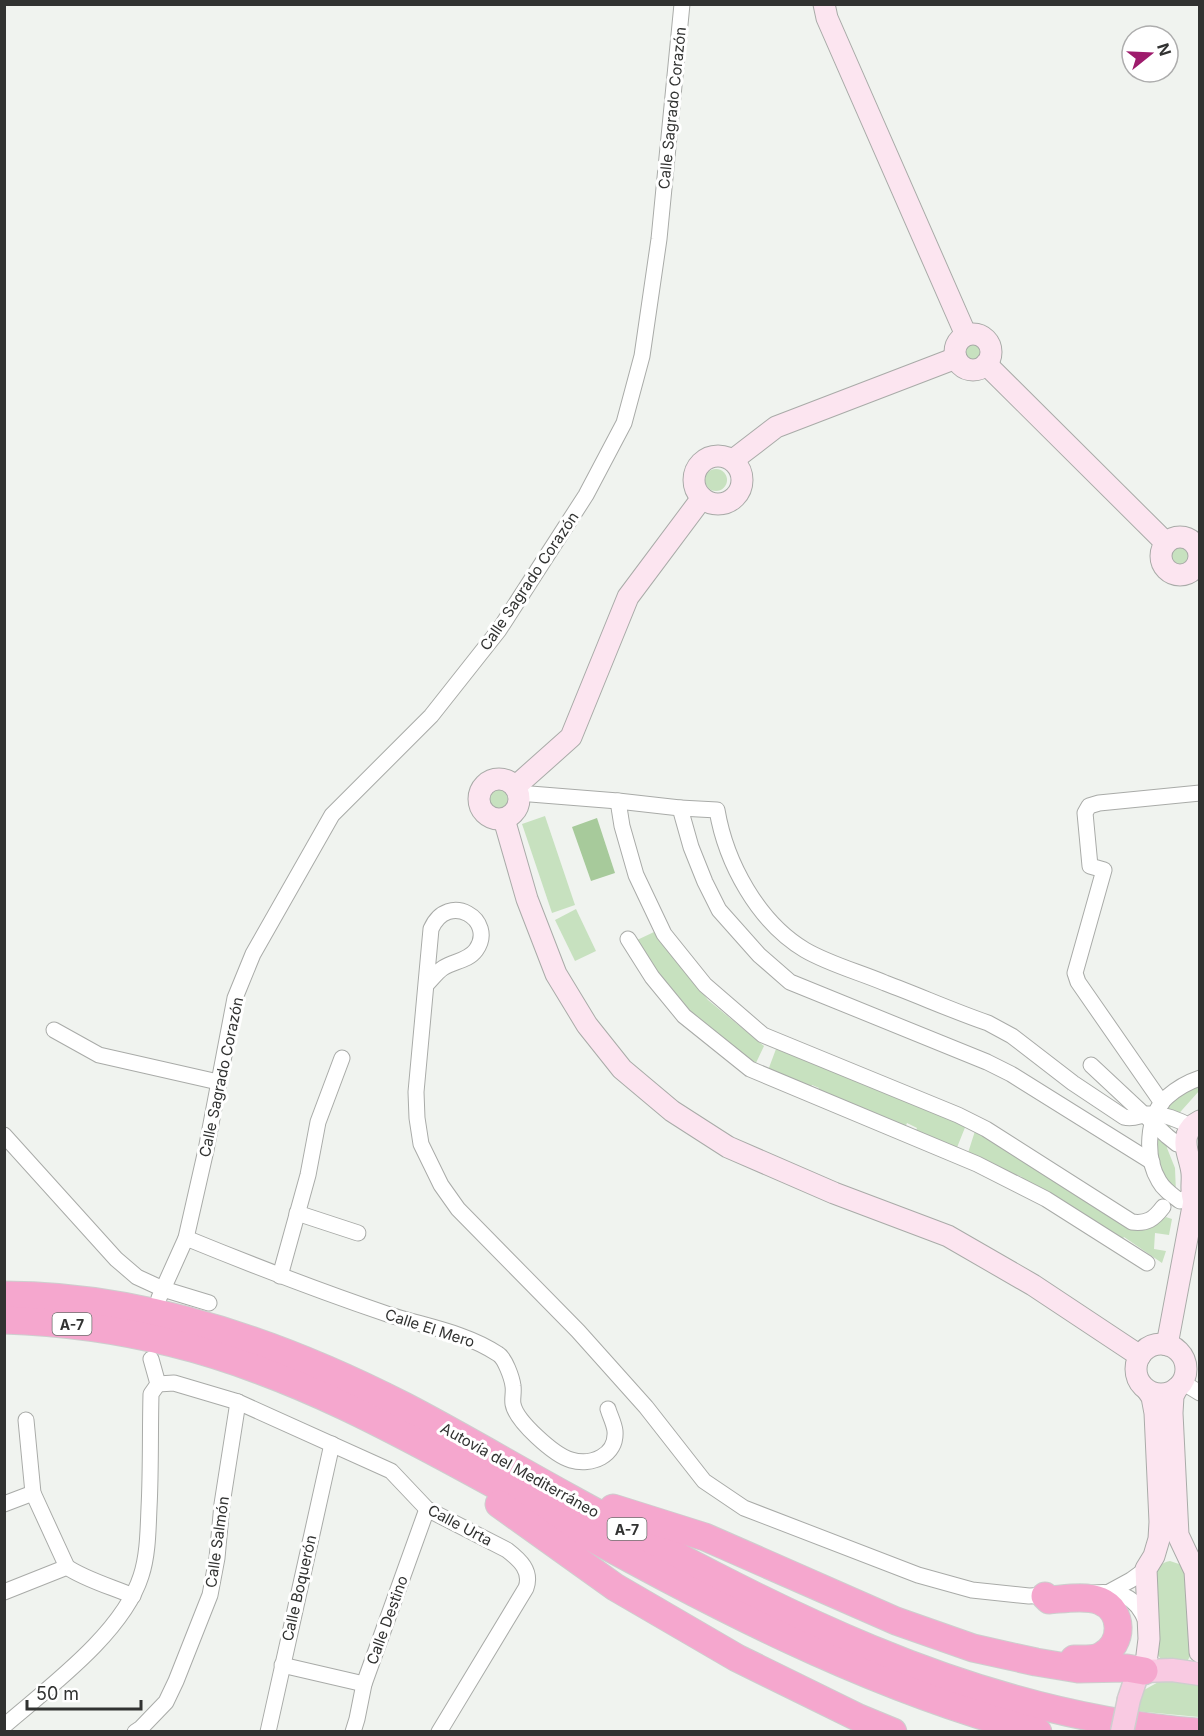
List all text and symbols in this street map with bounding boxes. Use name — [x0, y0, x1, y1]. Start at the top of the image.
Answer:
north arrow — [1120, 24, 1180, 84]
street label: Calle Sagrado Corazón — [654, 26, 690, 190]
text: N — [1153, 40, 1176, 58]
street label: Calle Sagrado Corazón — [475, 508, 583, 654]
street label: Calle Sagrado Corazón — [195, 995, 247, 1159]
street label: Calle El Mero — [383, 1305, 477, 1351]
road number: A-7 — [52, 1313, 92, 1335]
street label: Autovía del Mediterráneo — [437, 1418, 603, 1522]
street label: Calle Salmón — [201, 1495, 233, 1589]
street label: Calle Urta — [425, 1500, 495, 1550]
road number: A-7 — [608, 1518, 646, 1540]
street label: Calle Boquerón — [278, 1533, 320, 1643]
street label: Calle Destino — [362, 1573, 412, 1667]
scale bar — [27, 1673, 141, 1711]
text: 50 m — [36, 1683, 79, 1704]

